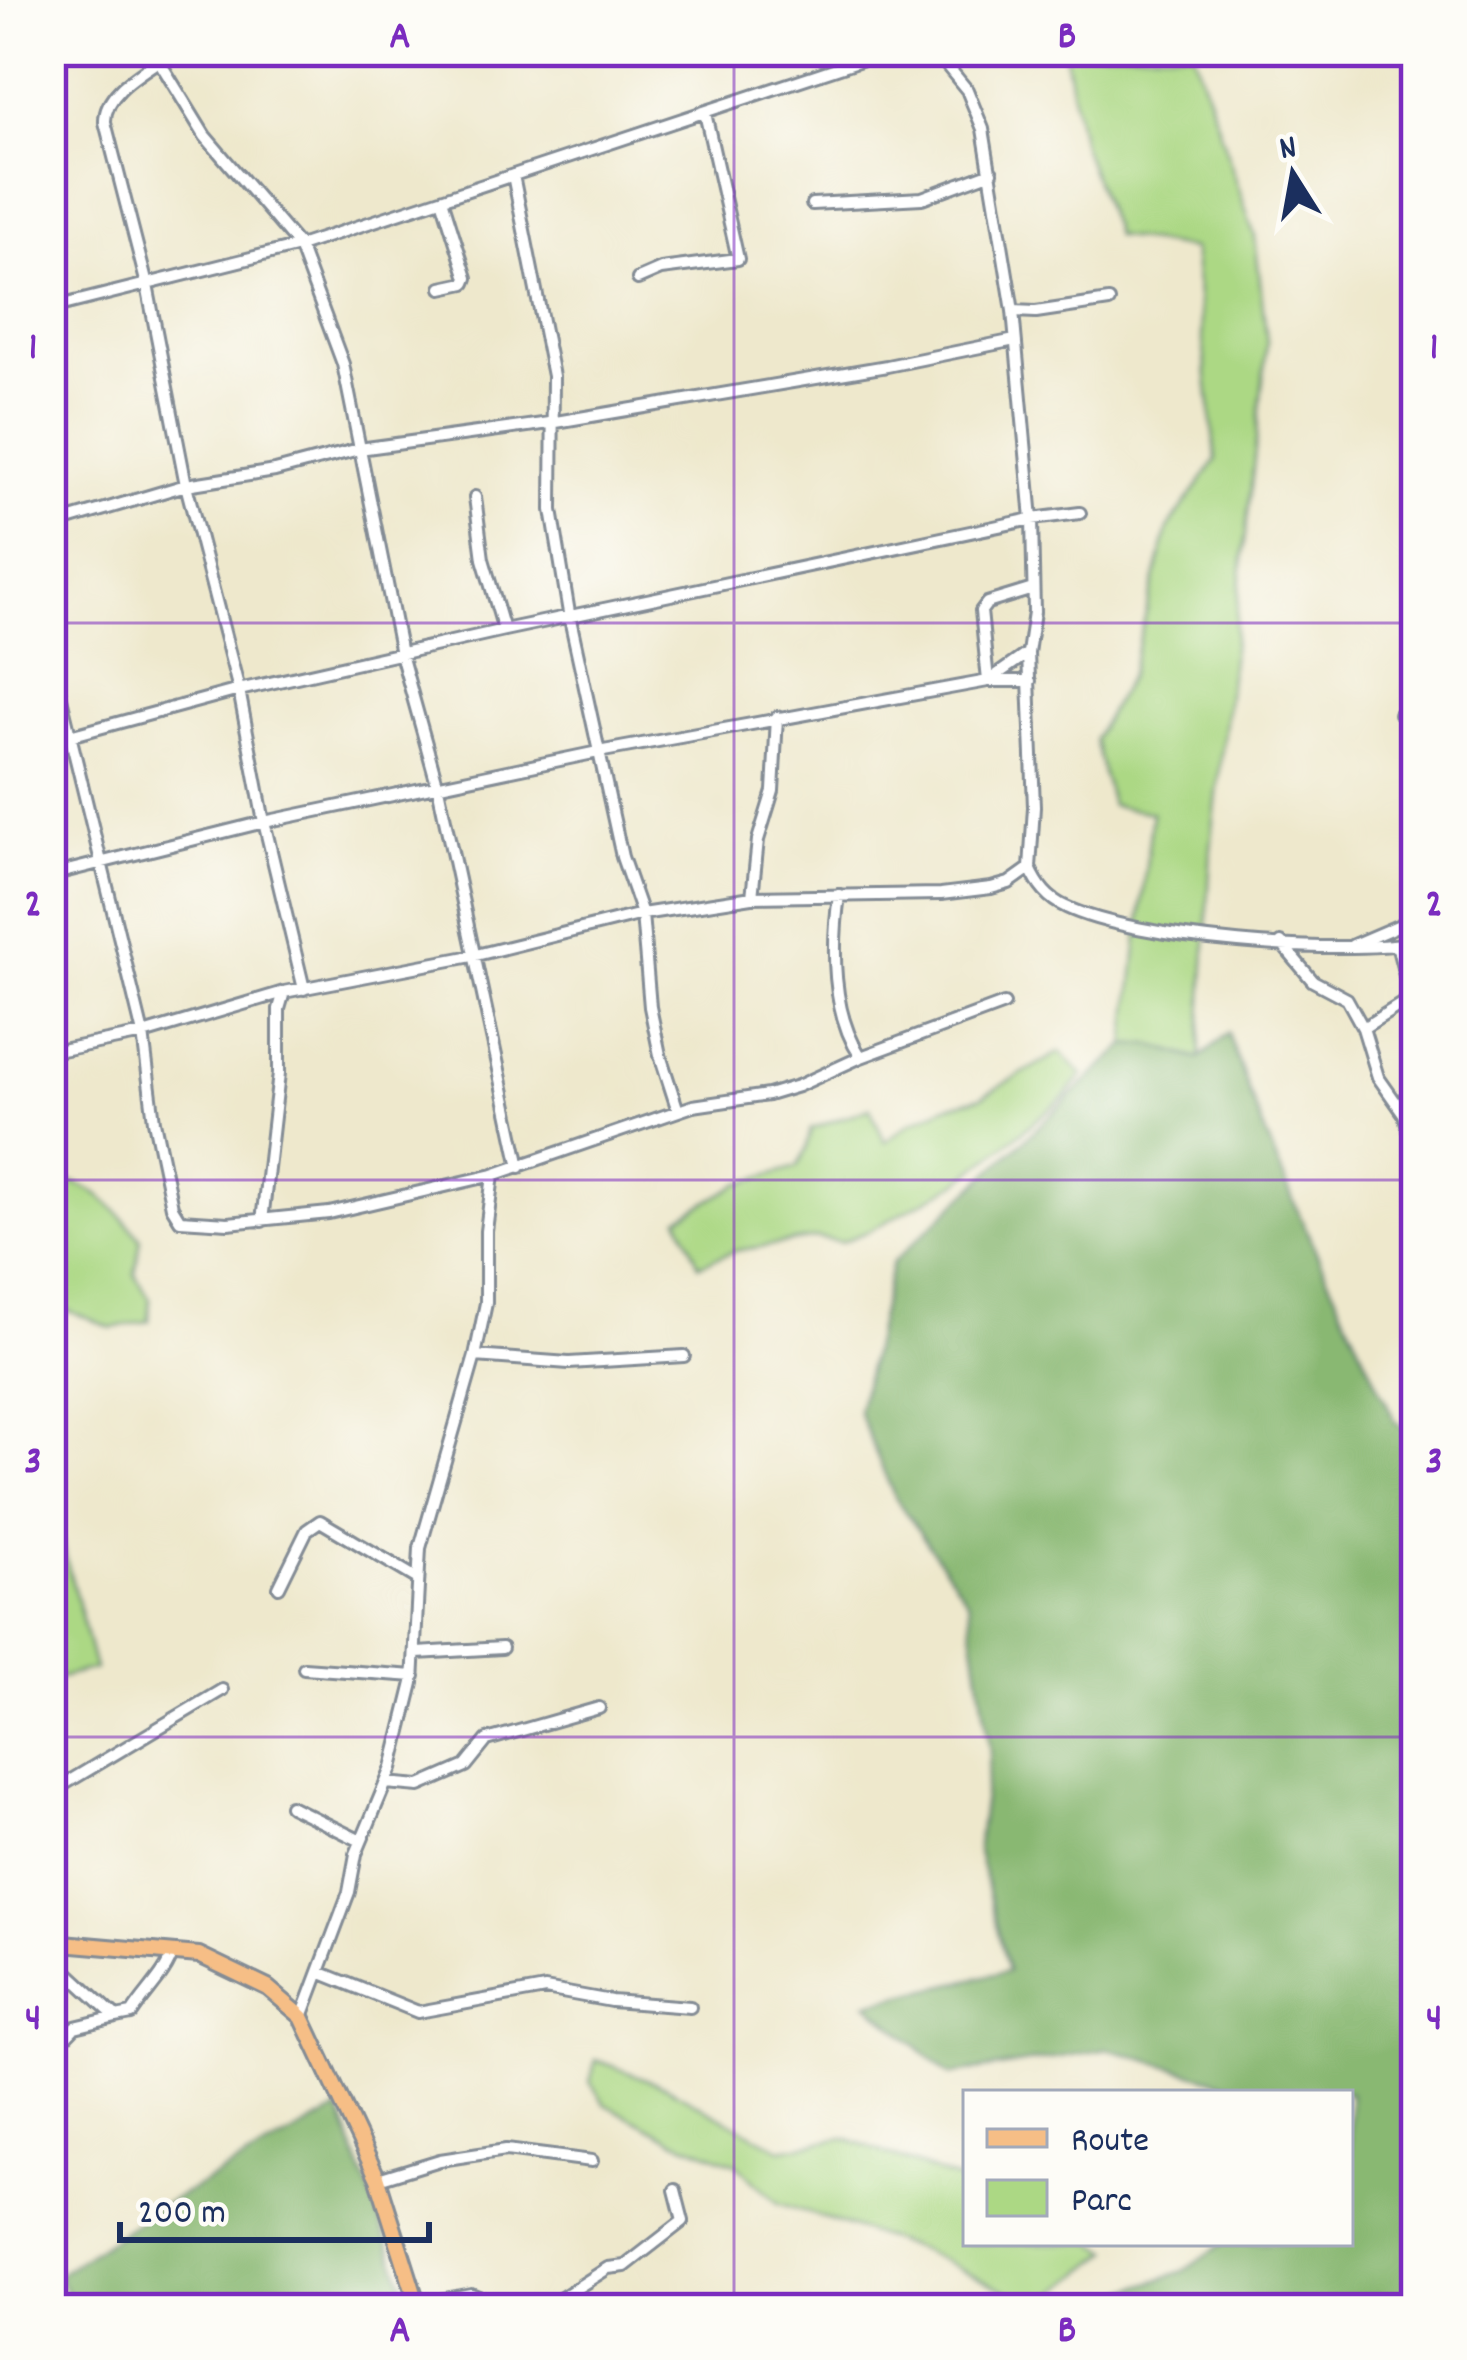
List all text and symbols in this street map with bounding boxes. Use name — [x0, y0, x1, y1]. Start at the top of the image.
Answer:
text: A — [389, 12, 411, 67]
text: B — [1058, 12, 1076, 67]
north arrow — [1233, 114, 1353, 234]
text: N — [1276, 125, 1301, 175]
text: 1 — [29, 323, 37, 378]
text: 1 — [1430, 323, 1438, 378]
text: 2 — [24, 880, 42, 935]
text: 2 — [1425, 880, 1443, 935]
text: 3 — [24, 1437, 42, 1492]
text: 3 — [1425, 1437, 1443, 1492]
text: 4 — [25, 1994, 41, 2049]
text: 4 — [1426, 1994, 1442, 2049]
legend — [963, 2090, 1353, 2246]
text: Route — [1071, 2117, 1149, 2169]
scale bar — [120, 2168, 429, 2242]
text: Parc — [1071, 2177, 1132, 2229]
text: 200 m — [138, 2189, 226, 2241]
text: A — [389, 2306, 411, 2360]
text: B — [1058, 2306, 1076, 2360]

